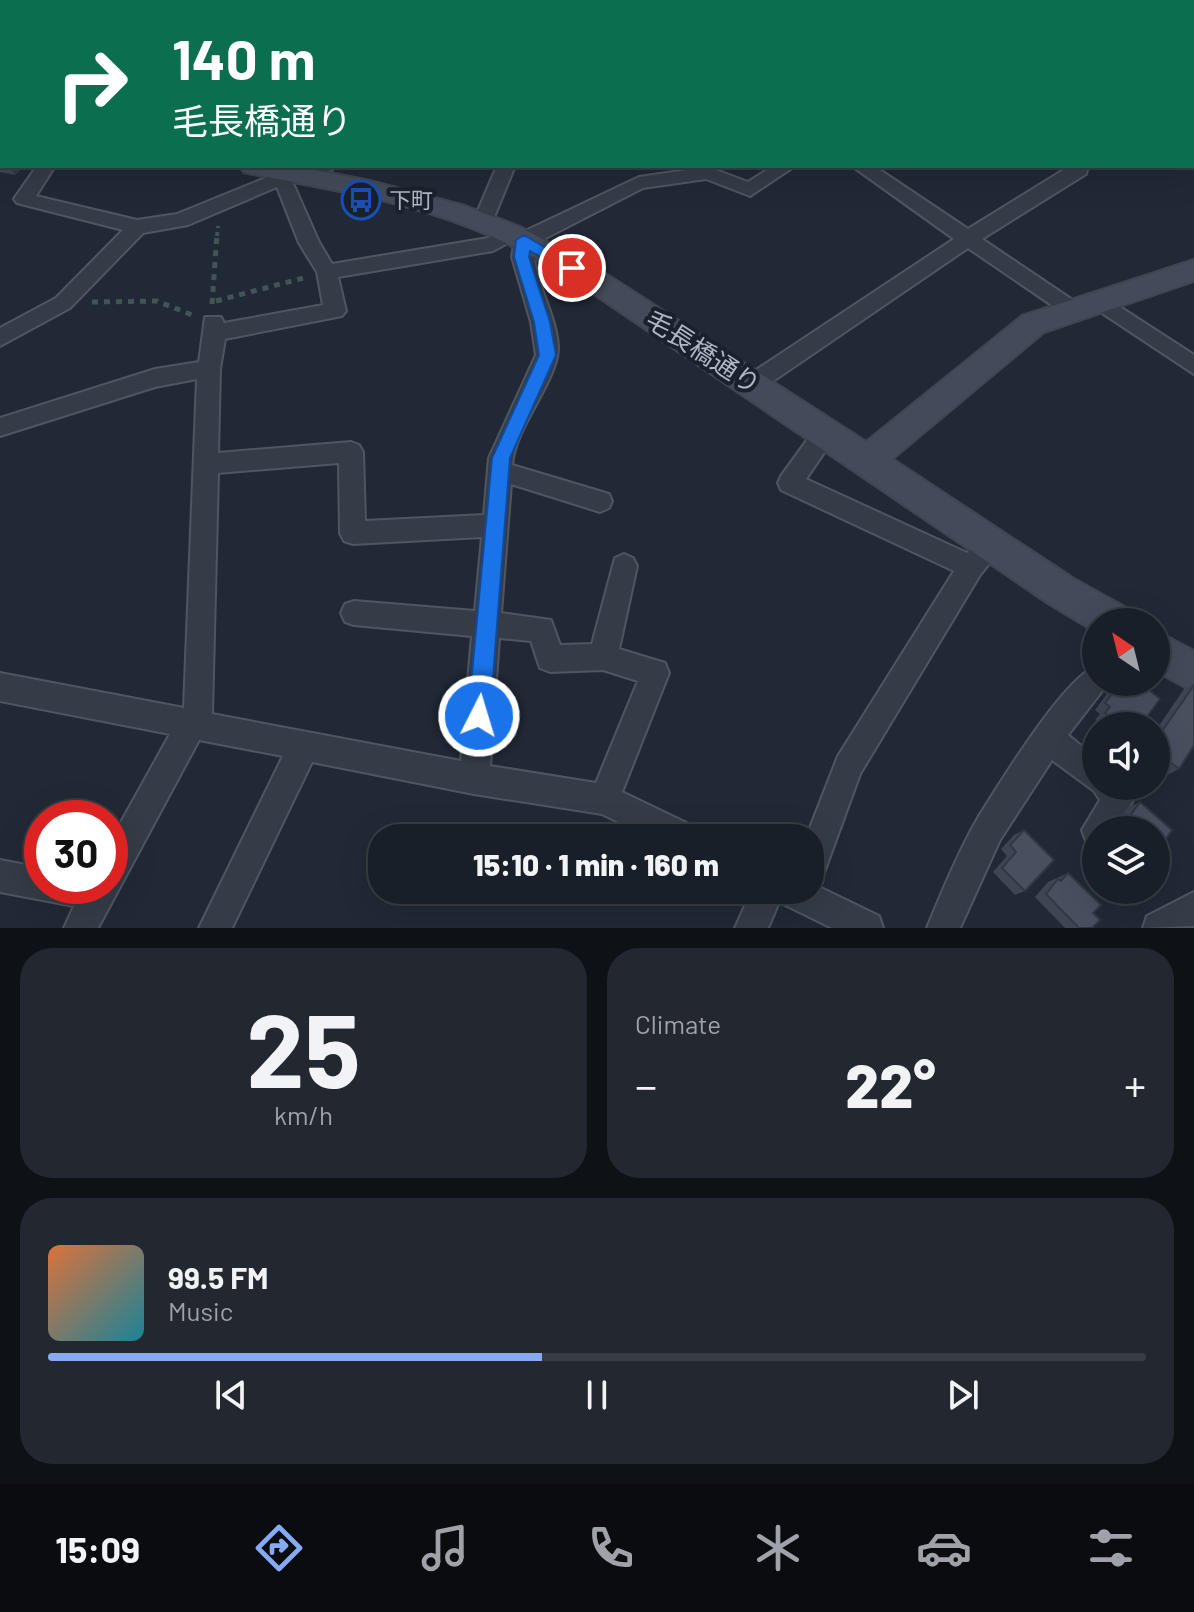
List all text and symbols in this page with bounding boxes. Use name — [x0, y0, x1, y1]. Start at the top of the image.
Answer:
text: 140 m — [172, 24, 316, 91]
icon: right — [40, 32, 144, 136]
text: 毛長橋通り — [172, 98, 352, 141]
bus stop icon: 下町 — [340, 179, 382, 221]
place label: 下町 — [389, 186, 433, 212]
pin — [538, 234, 606, 302]
icon: arrive — [550, 246, 594, 290]
street label: 毛長橋通り — [641, 302, 767, 399]
north arrow — [1082, 608, 1170, 696]
map controls — [1082, 608, 1170, 904]
position arrow — [437, 674, 521, 758]
button: sound — [1082, 712, 1170, 800]
speed limit sign: 30 — [24, 800, 128, 904]
button: layers — [1082, 816, 1170, 904]
text: 15:10 · 1 min · 160 m — [473, 846, 719, 882]
text: 25 — [246, 984, 361, 1109]
text: Climate — [635, 1008, 721, 1039]
text: 22° — [845, 1048, 936, 1120]
text: − — [635, 1058, 657, 1111]
text: + — [1124, 1058, 1146, 1111]
text: km/h — [274, 1099, 333, 1130]
text: 99.5 FM — [168, 1259, 268, 1295]
text: Music — [168, 1295, 233, 1326]
icon: previous — [209, 1373, 253, 1417]
icon: pause — [575, 1373, 619, 1417]
icon: next — [941, 1373, 985, 1417]
icon: directions — [251, 1520, 307, 1576]
icon: music — [417, 1520, 473, 1576]
icon: phone — [583, 1520, 639, 1576]
icon: climate — [750, 1520, 806, 1576]
icon: car — [916, 1520, 972, 1576]
icon: filters — [1083, 1520, 1139, 1576]
text: 15:09 — [55, 1527, 140, 1570]

